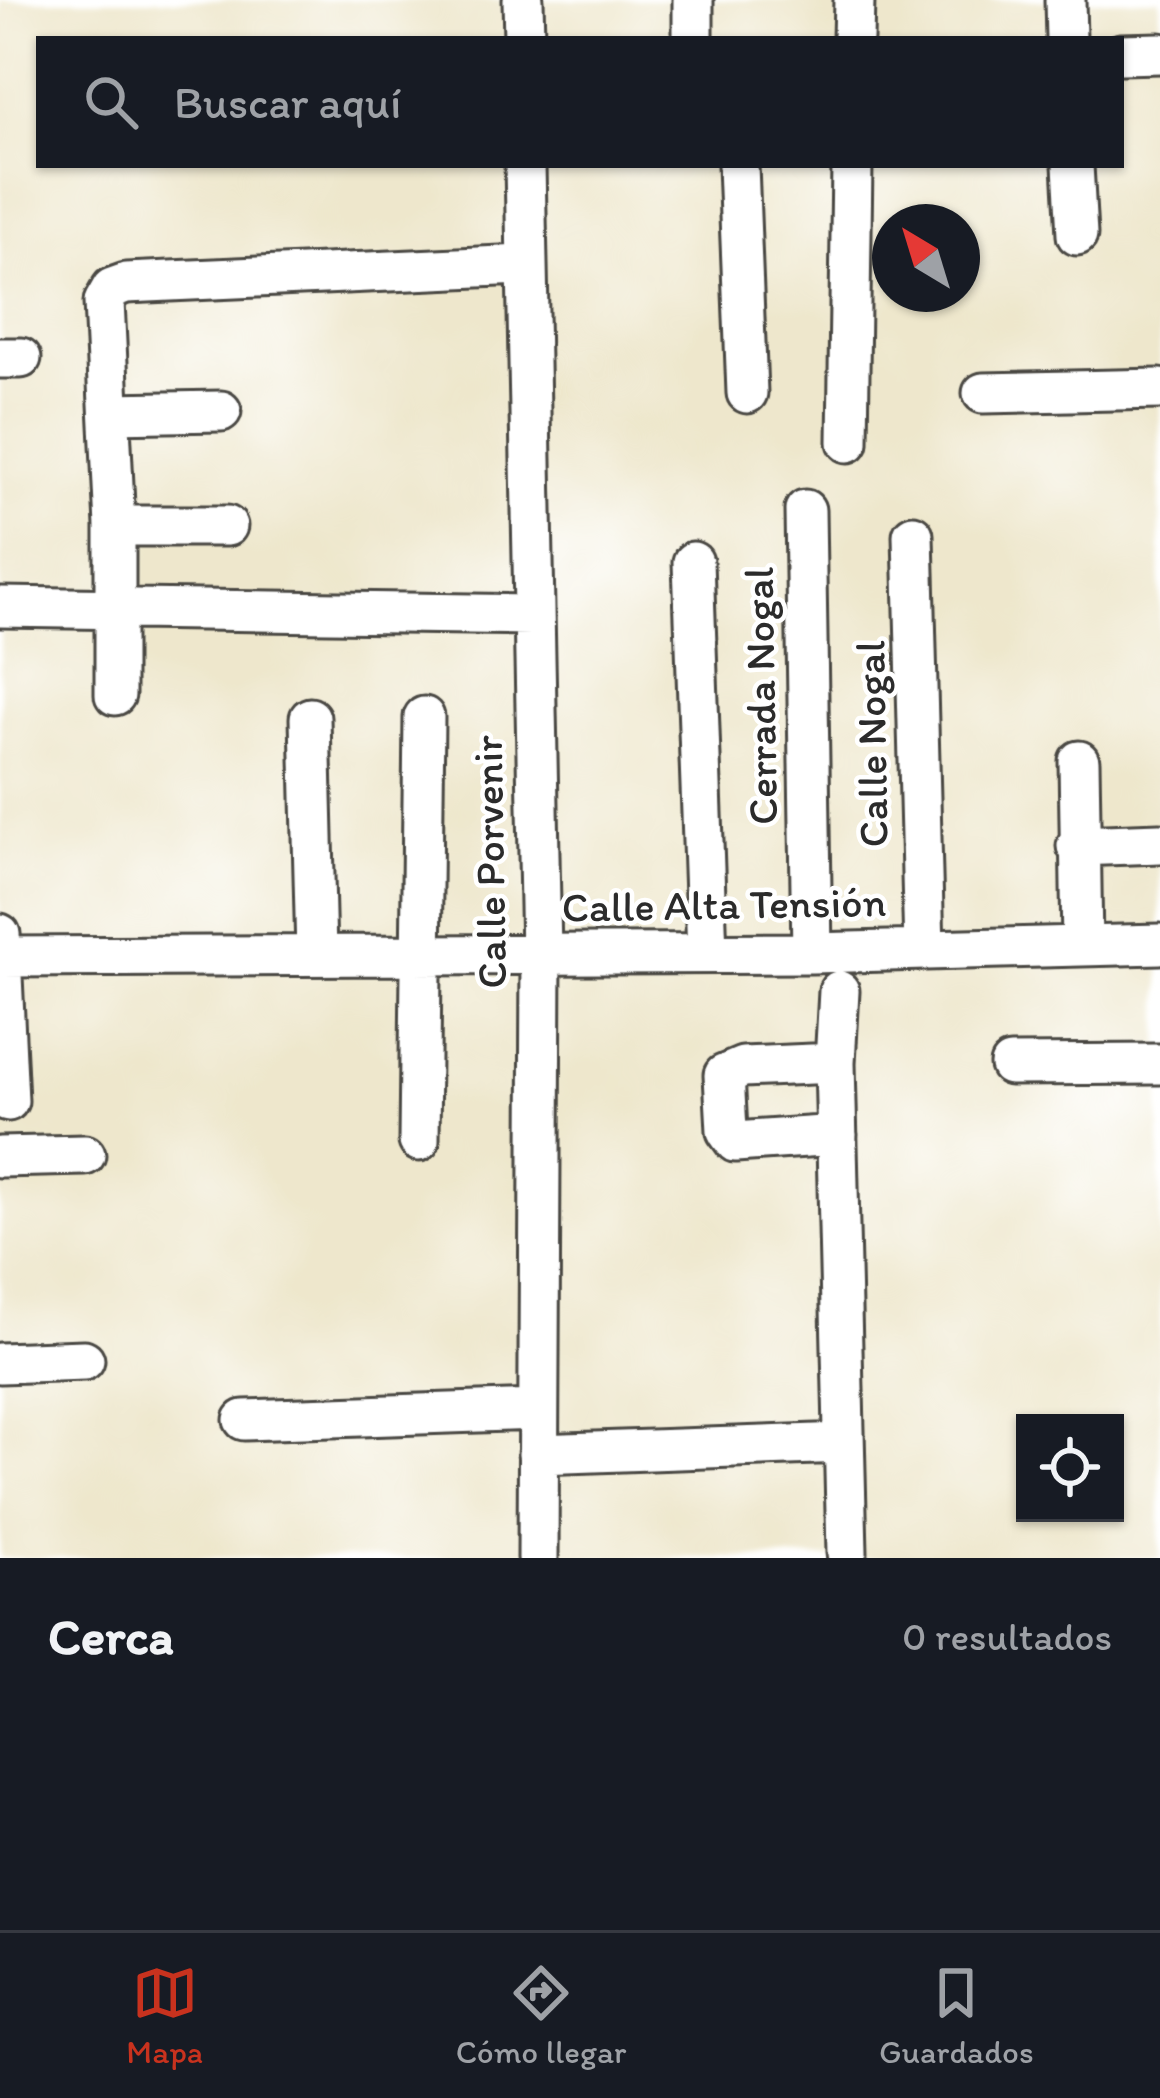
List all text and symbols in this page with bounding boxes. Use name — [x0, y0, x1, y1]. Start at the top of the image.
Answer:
search box — [36, 36, 1124, 168]
icon: search — [78, 69, 144, 135]
text: Buscar aquí — [174, 75, 401, 129]
north arrow — [872, 204, 980, 312]
street label: Cerrada Nogal — [733, 566, 788, 826]
street label: Calle Nogal — [844, 640, 899, 848]
street label: Calle Porvenir — [462, 735, 517, 989]
street label: Calle Alta Tensión — [561, 876, 887, 933]
map controls — [1016, 1414, 1124, 1522]
button: locate — [1016, 1414, 1124, 1522]
text: Cerca — [48, 1606, 174, 1667]
text: 0 resultados — [902, 1613, 1112, 1660]
tab: Mapa — [126, 1960, 203, 2071]
tab: Cómo llegar — [456, 1960, 627, 2071]
tab: Guardados — [879, 1960, 1034, 2071]

